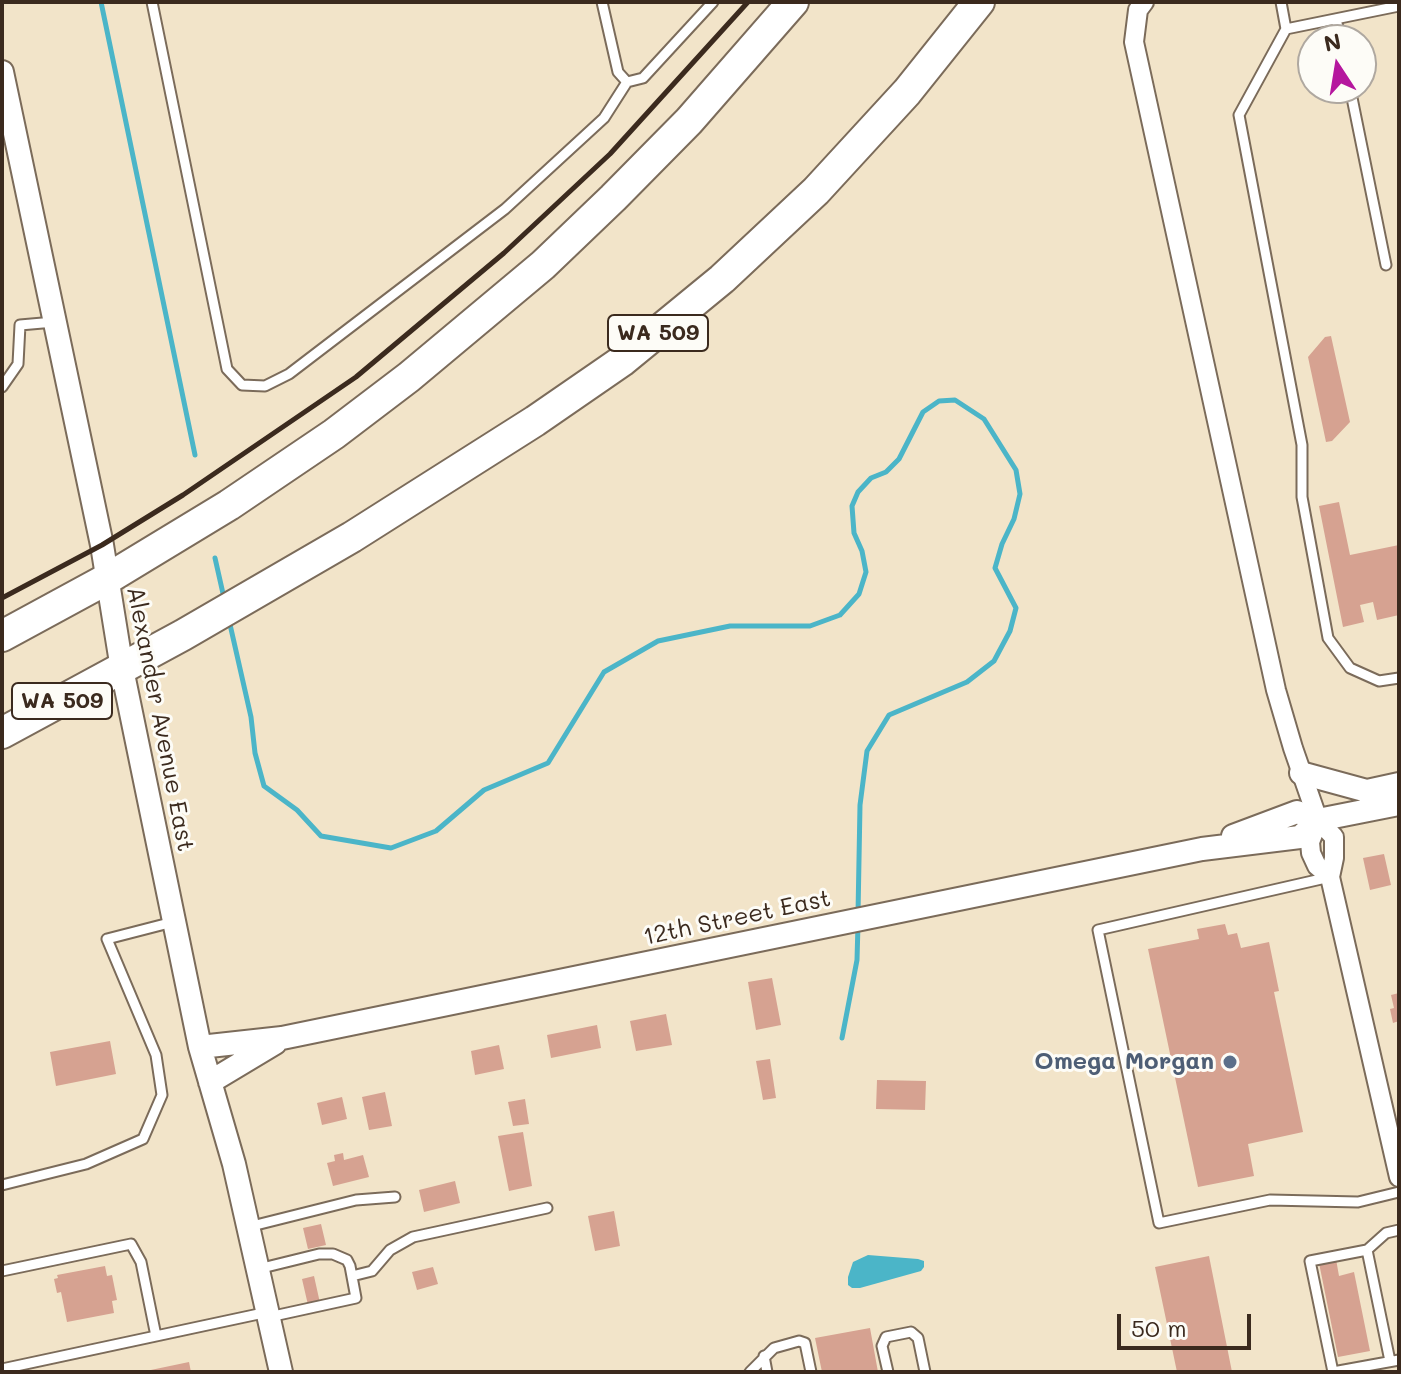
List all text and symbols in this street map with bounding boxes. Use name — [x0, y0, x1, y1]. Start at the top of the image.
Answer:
north arrow — [1297, 24, 1377, 104]
text: N — [1321, 26, 1343, 58]
road number: WA 509 — [608, 315, 708, 351]
street label: Alexander Avenue East — [120, 584, 200, 854]
road number: WA 509 — [12, 683, 112, 719]
street label: 12th Street East — [641, 884, 833, 952]
place label: Omega Morgan — [1034, 1048, 1214, 1076]
marker: Omega Morgan — [1221, 1053, 1239, 1071]
scale bar — [1121, 1298, 1255, 1348]
text: 50 m — [1131, 1312, 1187, 1343]

